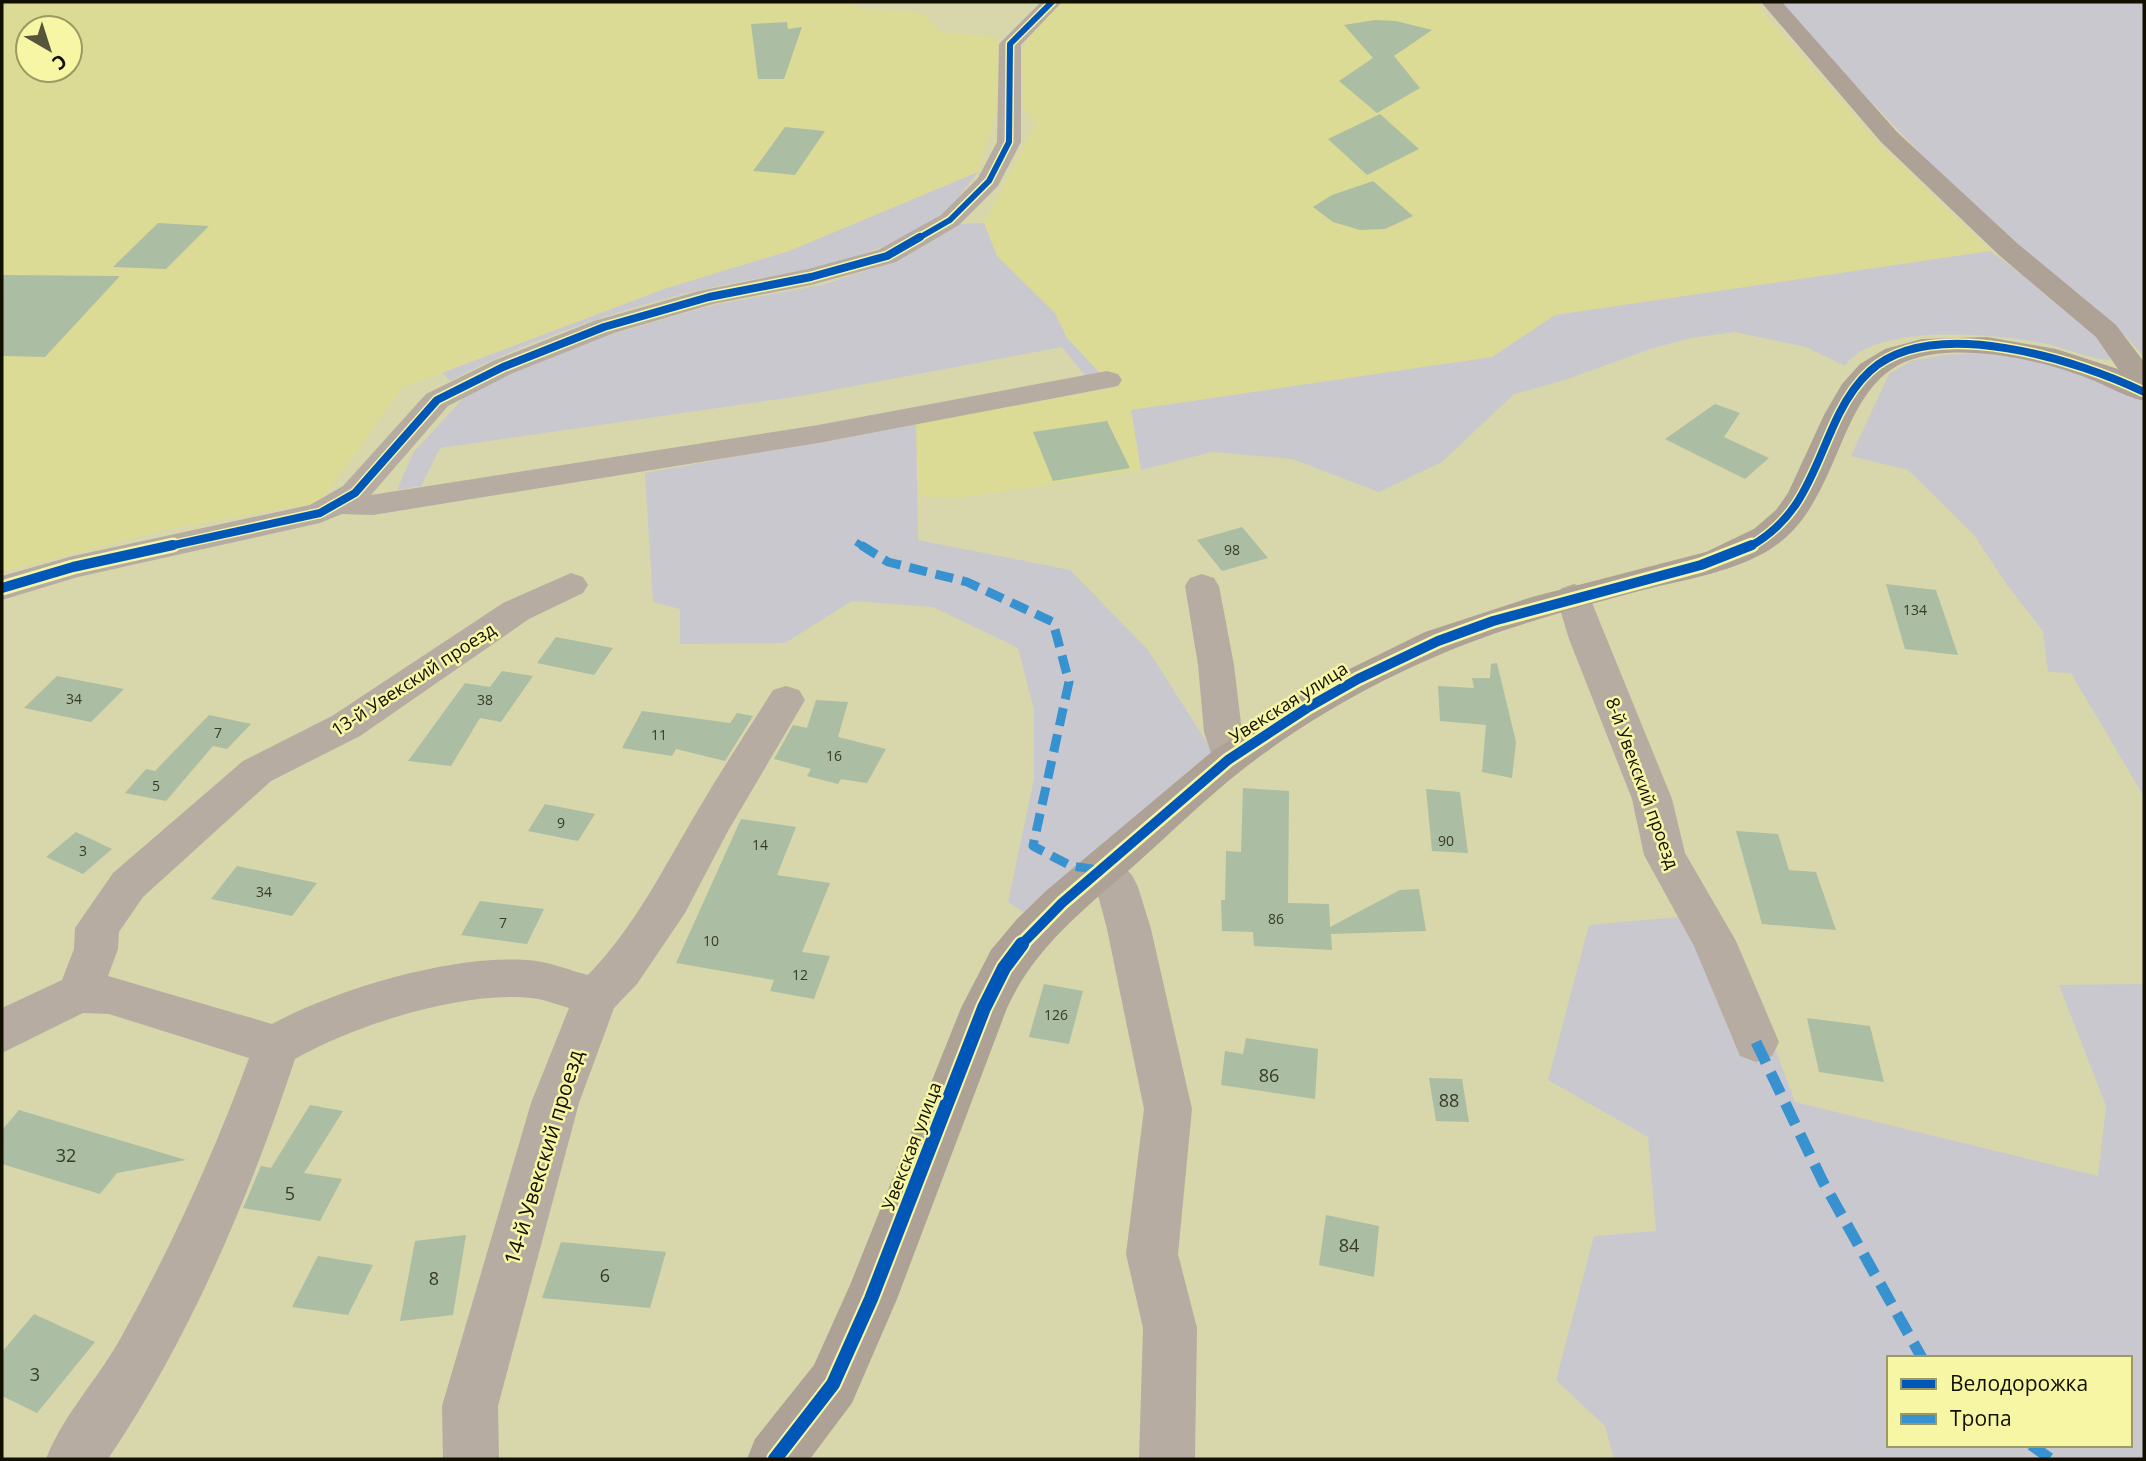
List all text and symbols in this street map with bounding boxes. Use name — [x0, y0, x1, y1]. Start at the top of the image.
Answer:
north arrow — [14, 14, 84, 84]
text: С — [47, 48, 73, 76]
house number: 98 — [1224, 540, 1240, 559]
house number: 134 — [1903, 600, 1927, 619]
street label: 13-й Увекский проезд — [326, 617, 500, 741]
street label: Увекская улица — [1224, 656, 1352, 748]
house number: 34 — [66, 689, 82, 708]
house number: 38 — [477, 690, 493, 709]
street label: 8-й Увекский проезд — [1601, 694, 1685, 872]
house number: 7 — [214, 723, 222, 742]
house number: 11 — [651, 725, 667, 744]
house number: 16 — [826, 746, 842, 765]
house number: 5 — [152, 776, 160, 795]
house number: 9 — [557, 813, 565, 832]
house number: 90 — [1438, 831, 1454, 850]
house number: 14 — [752, 835, 768, 854]
house number: 3 — [79, 841, 87, 860]
house number: 34 — [256, 882, 272, 901]
house number: 86 — [1268, 909, 1284, 928]
house number: 7 — [499, 913, 507, 932]
house number: 10 — [703, 931, 719, 950]
house number: 12 — [792, 965, 808, 984]
house number: 126 — [1044, 1005, 1068, 1024]
street label: 14-й Увекский проезд — [497, 1046, 589, 1268]
house number: 86 — [1259, 1063, 1279, 1087]
street label: Увекская улица — [876, 1078, 946, 1214]
house number: 88 — [1439, 1088, 1459, 1112]
house number: 32 — [56, 1143, 76, 1167]
house number: 5 — [285, 1181, 295, 1205]
house number: 84 — [1339, 1233, 1359, 1257]
house number: 6 — [600, 1263, 610, 1287]
house number: 8 — [429, 1266, 439, 1290]
legend — [1887, 1356, 2132, 1447]
house number: 3 — [30, 1362, 40, 1386]
text: Велодорожка — [1950, 1369, 2088, 1397]
text: Тропа — [1950, 1404, 2012, 1432]

